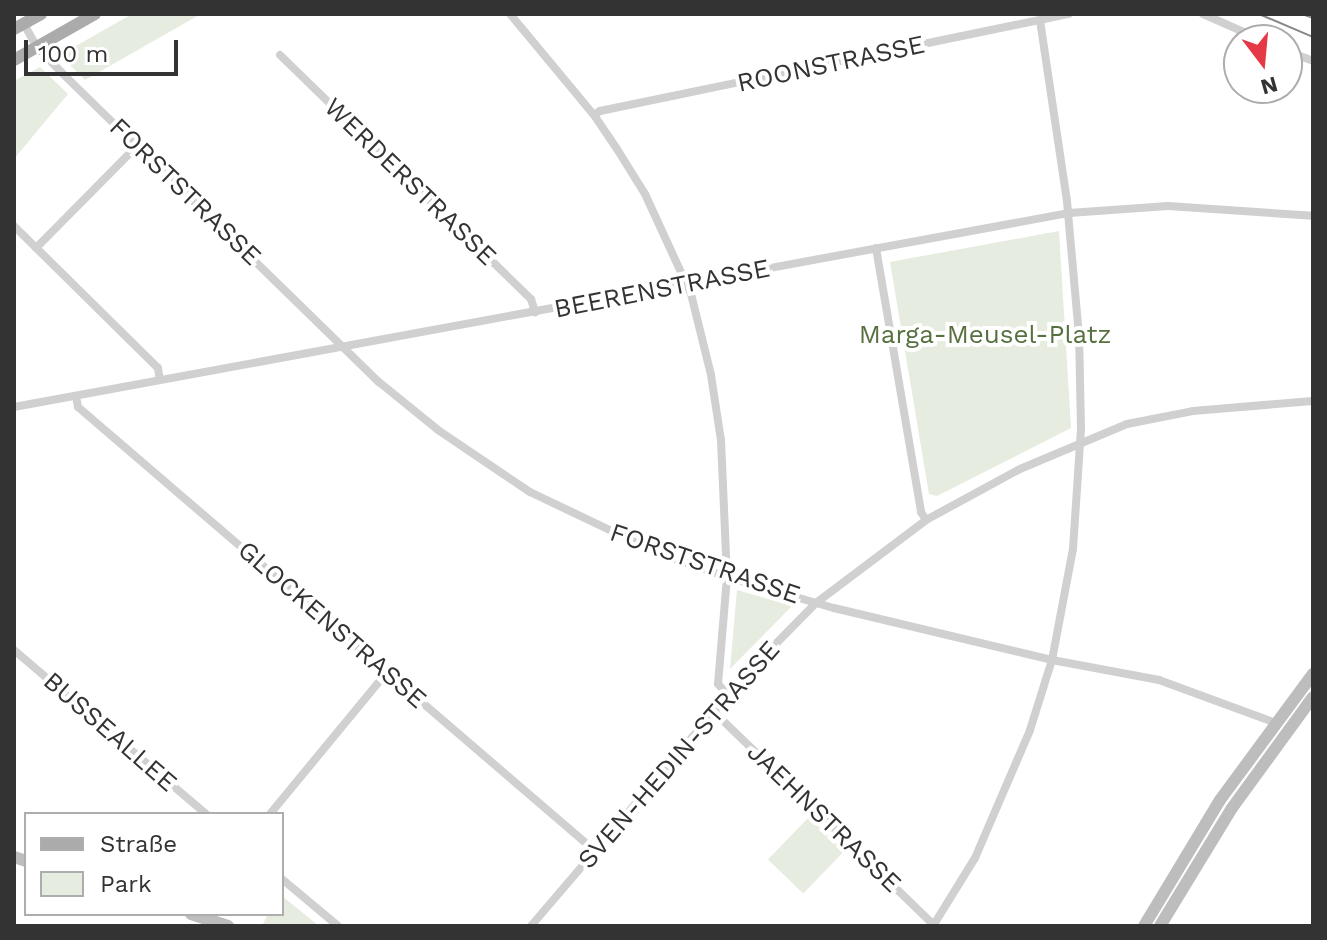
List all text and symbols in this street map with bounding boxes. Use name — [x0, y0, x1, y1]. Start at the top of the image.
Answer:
scale bar — [28, 24, 182, 74]
north arrow — [1223, 24, 1303, 104]
street label: ROONSTRASSE — [734, 29, 928, 99]
text: 100 m — [38, 40, 108, 68]
text: N — [1258, 71, 1280, 100]
street label: WERDERSTRASSE — [317, 92, 503, 272]
street label: FORSTSTRASSE — [103, 112, 267, 272]
street label: BEERENSTRASSE — [552, 253, 772, 325]
park label: Marga-Meusel-Platz — [859, 319, 1111, 351]
street label: FORSTSTRASSE — [606, 517, 804, 611]
street label: GLOCKENSTRASSE — [231, 535, 433, 715]
street label: SVEN-HEDIN-STRASSE — [572, 635, 786, 875]
street label: BUSSEALLEE — [37, 666, 183, 798]
street label: JAEHNSTRASSE — [741, 737, 907, 899]
legend — [24, 812, 284, 916]
text: Straße — [100, 830, 177, 858]
text: Park — [100, 870, 152, 898]

